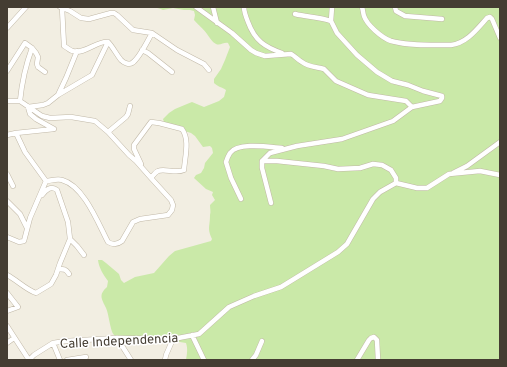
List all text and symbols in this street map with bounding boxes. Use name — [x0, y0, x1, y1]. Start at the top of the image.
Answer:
street label: Calle Independencia — [60, 331, 179, 353]

